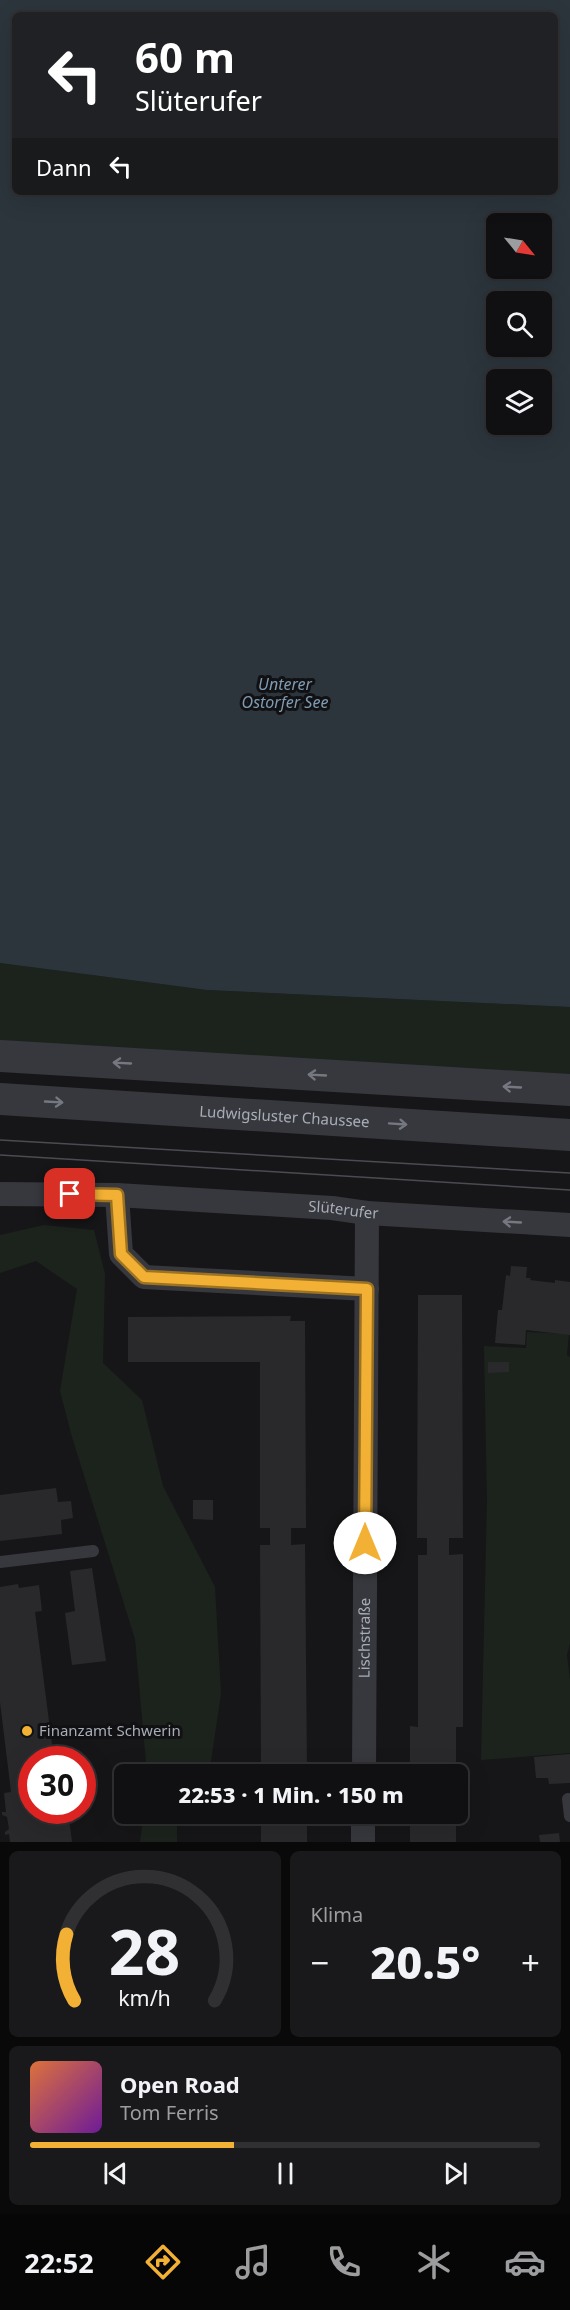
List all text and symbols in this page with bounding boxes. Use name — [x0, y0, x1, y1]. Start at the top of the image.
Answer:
text: 60 m — [135, 28, 235, 85]
icon: left — [36, 36, 114, 114]
text: Slüterufer — [135, 82, 262, 119]
icon: left — [104, 150, 137, 183]
text: Dann — [36, 152, 92, 182]
north arrow — [486, 213, 552, 279]
map controls — [486, 213, 552, 435]
button: search — [486, 291, 552, 357]
button: layers — [486, 369, 552, 435]
water label: Unterer Ostorfer See — [242, 673, 328, 713]
one-way arrow — [113, 1057, 133, 1068]
one-way arrow — [307, 1069, 327, 1080]
one-way arrow — [502, 1081, 522, 1092]
one-way arrow — [44, 1096, 64, 1107]
street label: Ludwigsluster Chaussee — [199, 1101, 370, 1131]
one-way arrow — [387, 1118, 407, 1129]
pin — [44, 1168, 95, 1219]
icon: arrive — [53, 1177, 86, 1210]
street label: Slüterufer — [308, 1196, 379, 1223]
one-way arrow — [502, 1216, 522, 1227]
position arrow — [333, 1511, 397, 1575]
street label: Lischstraße — [354, 1598, 374, 1678]
place label: Finanzamt Schwerin — [39, 1720, 181, 1740]
marker: Finanzamt Schwerin — [20, 1724, 34, 1738]
speed limit sign: 30 — [18, 1746, 96, 1824]
text: 22:53 · 1 Min. · 150 m — [178, 1779, 404, 1809]
text: Klima — [311, 1901, 363, 1928]
text: 28 — [109, 1908, 180, 1993]
text: 20.5° — [370, 1931, 480, 1992]
text: − — [311, 1940, 329, 1985]
text: + — [521, 1940, 540, 1985]
text: km/h — [118, 1983, 171, 2012]
text: Open Road — [120, 2069, 240, 2099]
text: Tom Ferris — [120, 2099, 219, 2126]
icon: previous — [99, 2157, 132, 2190]
icon: pause — [269, 2157, 302, 2190]
icon: next — [439, 2157, 472, 2190]
icon: directions — [142, 2241, 184, 2283]
icon: music — [232, 2241, 274, 2283]
icon: phone — [323, 2241, 365, 2283]
icon: climate — [413, 2241, 455, 2283]
icon: car — [504, 2241, 546, 2283]
text: 22:52 — [24, 2244, 94, 2281]

